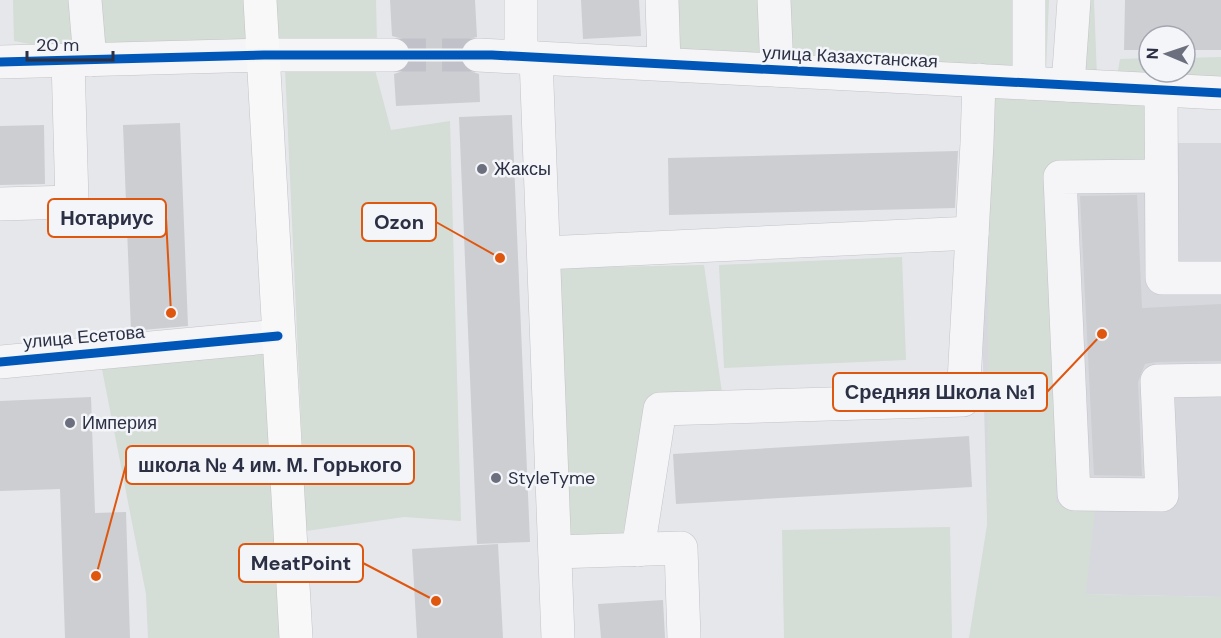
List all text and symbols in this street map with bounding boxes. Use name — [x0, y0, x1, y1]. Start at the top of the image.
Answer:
scale bar — [27, 24, 112, 62]
north arrow — [1137, 24, 1197, 84]
text: 20 m — [36, 33, 79, 57]
street label: улица Казахстанская — [762, 40, 938, 74]
text: N — [1142, 47, 1163, 60]
place label: Жаксы — [494, 157, 551, 181]
marker: Жаксы — [475, 162, 489, 176]
callout: Нотариус — [48, 199, 166, 237]
callout: Ozon — [362, 203, 436, 241]
text: Нотариус — [60, 205, 154, 231]
text: Ozon — [374, 209, 424, 235]
street label: улица Есетова — [22, 320, 147, 354]
callout: Средняя Школа №1 — [833, 373, 1047, 411]
text: Средняя Школа №1 — [845, 379, 1035, 405]
place label: Империя — [82, 411, 157, 435]
marker: Империя — [63, 416, 77, 430]
callout: школа № 4 им. М. Горького — [126, 446, 414, 484]
text: школа № 4 им. М. Горького — [138, 452, 402, 478]
place label: StyleTyme — [508, 466, 595, 490]
marker: StyleTyme — [489, 471, 503, 485]
callout: MeatPoint — [239, 544, 363, 582]
text: MeatPoint — [251, 550, 351, 576]

